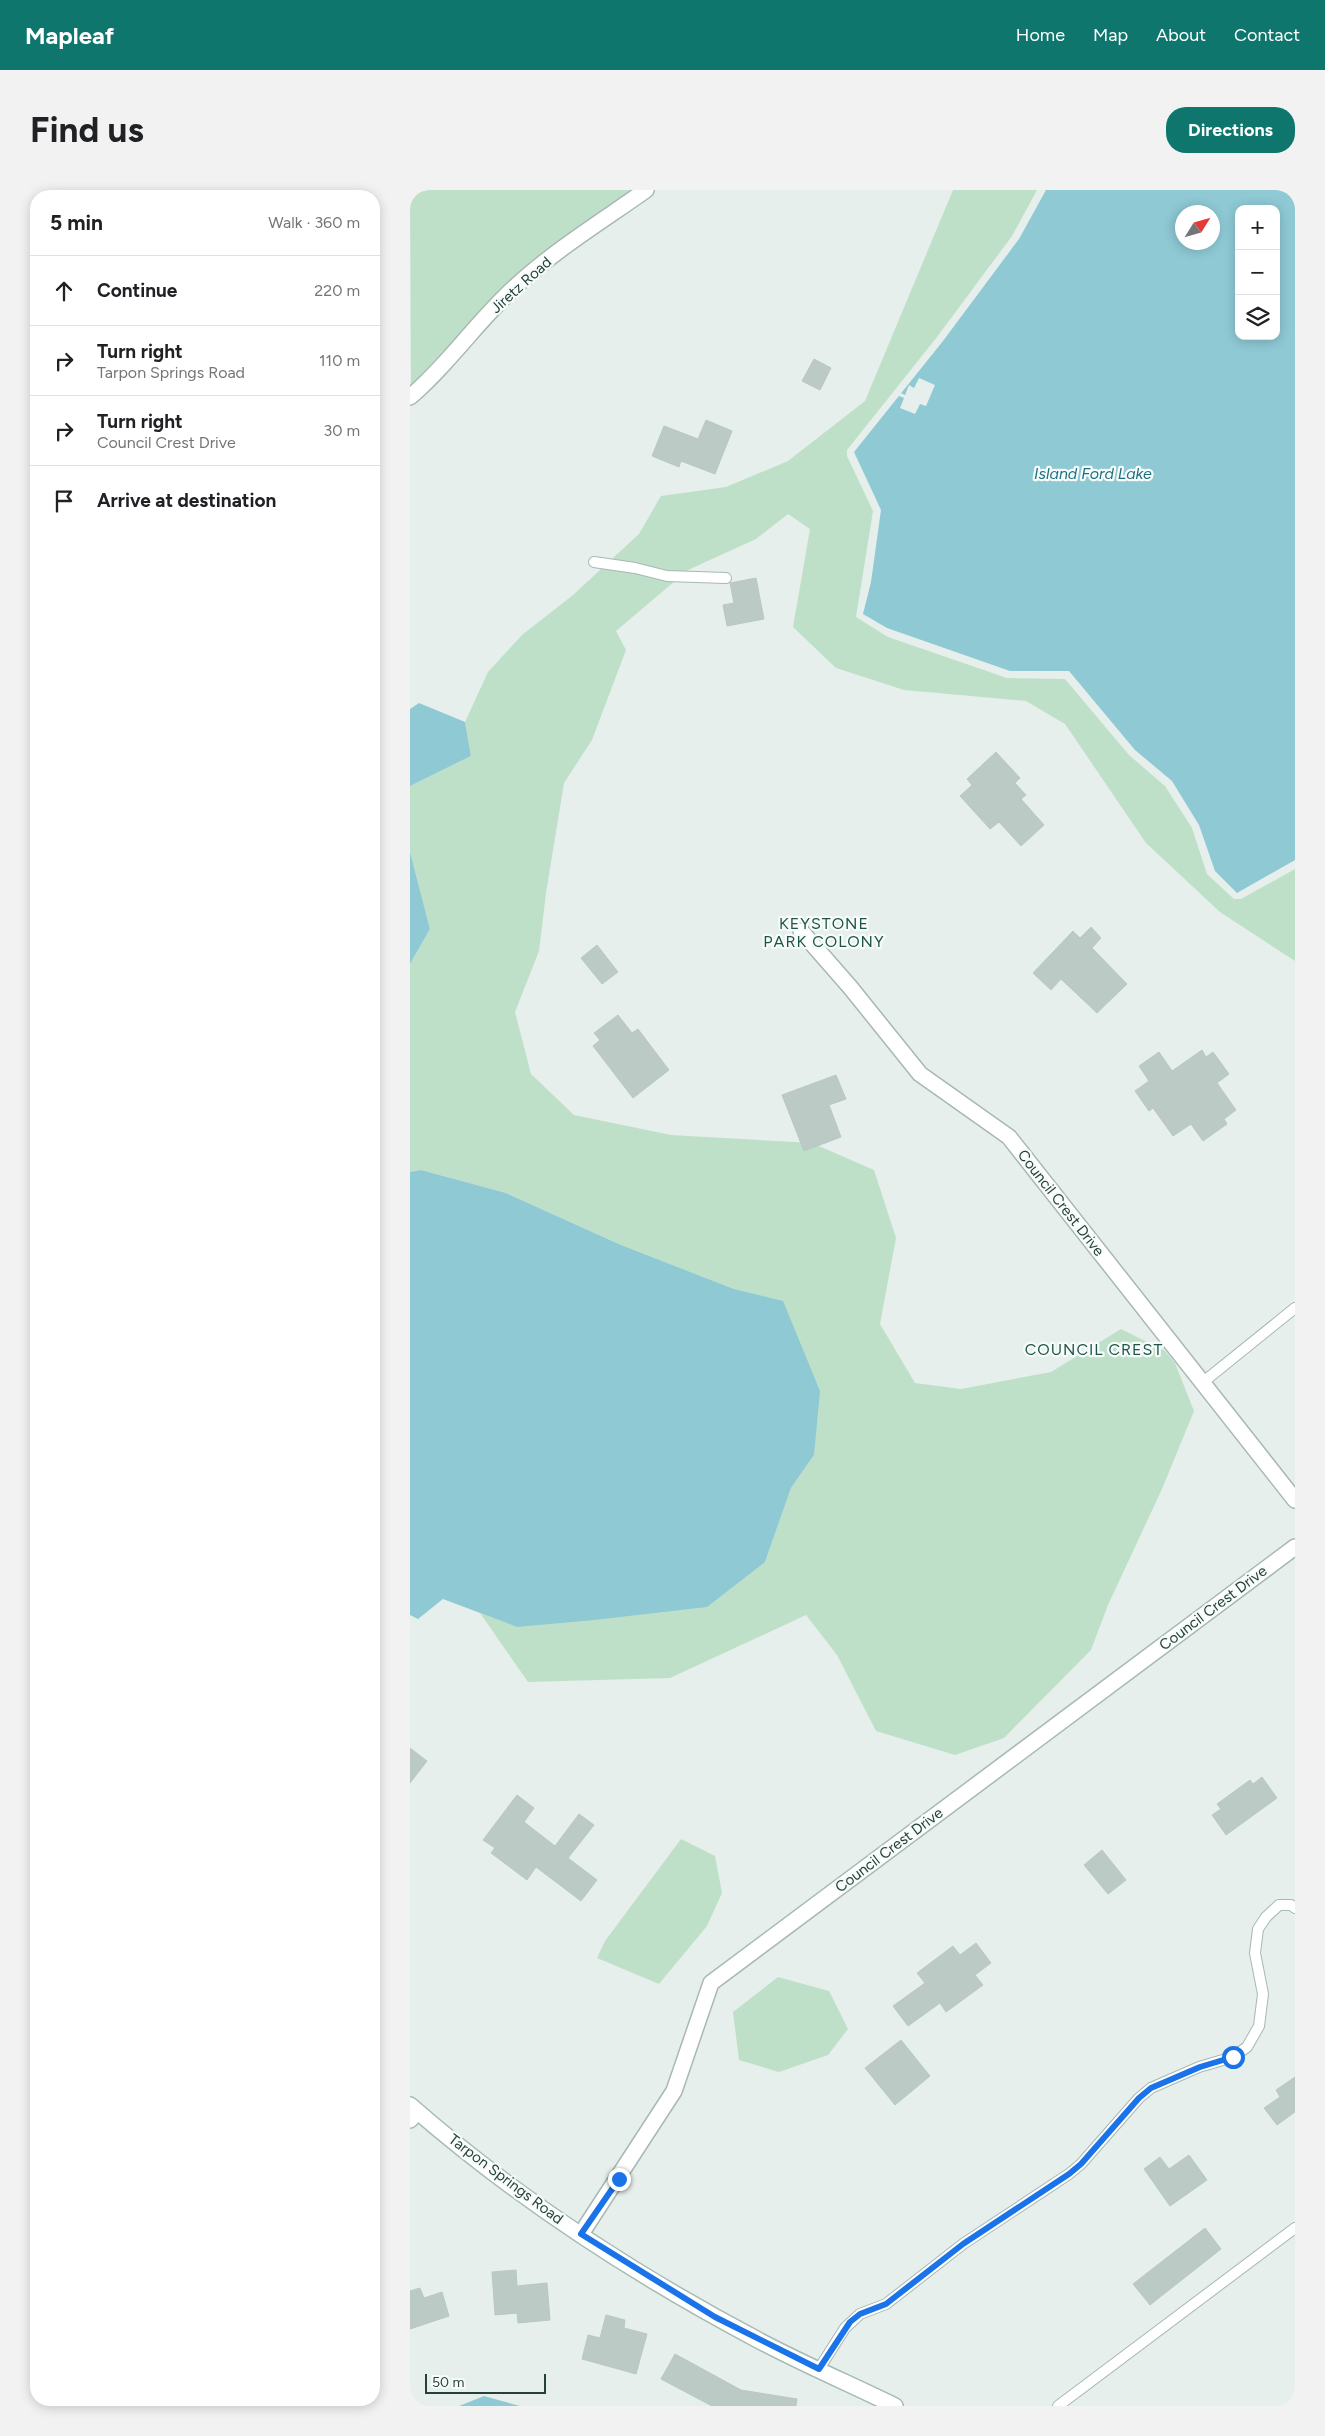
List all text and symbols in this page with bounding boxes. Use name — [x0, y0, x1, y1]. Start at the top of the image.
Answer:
text: Mapleaf — [25, 21, 114, 50]
text: Home — [1016, 24, 1065, 46]
text: Map — [1093, 24, 1128, 46]
text: About — [1156, 24, 1206, 46]
text: Contact — [1234, 24, 1300, 46]
button: Directions — [1166, 107, 1295, 153]
text: Find us — [30, 109, 144, 151]
north arrow — [1175, 205, 1220, 250]
map controls — [1235, 205, 1280, 340]
button: + — [1235, 205, 1280, 250]
text: 5 min — [50, 210, 103, 235]
text: Walk · 360 m — [268, 213, 360, 232]
button: − — [1235, 250, 1280, 295]
street label: Jiretz Road — [487, 253, 555, 317]
icon: ahead — [50, 277, 78, 305]
text: Continue — [97, 279, 177, 302]
text: 220 m — [314, 281, 360, 300]
button: layers — [1235, 295, 1280, 340]
text: Turn right — [97, 340, 183, 363]
icon: right — [50, 347, 78, 375]
text: 110 m — [319, 351, 360, 370]
text: Tarpon Springs Road — [97, 363, 245, 382]
text: Turn right — [97, 410, 183, 433]
icon: right — [50, 417, 78, 445]
text: 30 m — [323, 421, 360, 440]
text: Council Crest Drive — [97, 433, 236, 452]
water label: Island Ford Lake — [1034, 464, 1152, 483]
icon: arrive — [50, 487, 78, 515]
text: Arrive at destination — [97, 489, 276, 512]
district label: KEYSTONE PARK COLONY — [763, 914, 885, 951]
street label: Council Crest Drive — [1014, 1146, 1108, 1260]
district label: COUNCIL CREST — [1025, 1340, 1163, 1359]
street label: Council Crest Drive — [1156, 1562, 1270, 1654]
street label: Council Crest Drive — [832, 1804, 946, 1896]
route start — [1222, 2046, 1245, 2069]
street label: Tarpon Springs Road — [445, 2130, 567, 2228]
route end — [608, 2168, 631, 2191]
scale bar — [425, 2371, 546, 2394]
text: 50 m — [432, 2374, 464, 2391]

